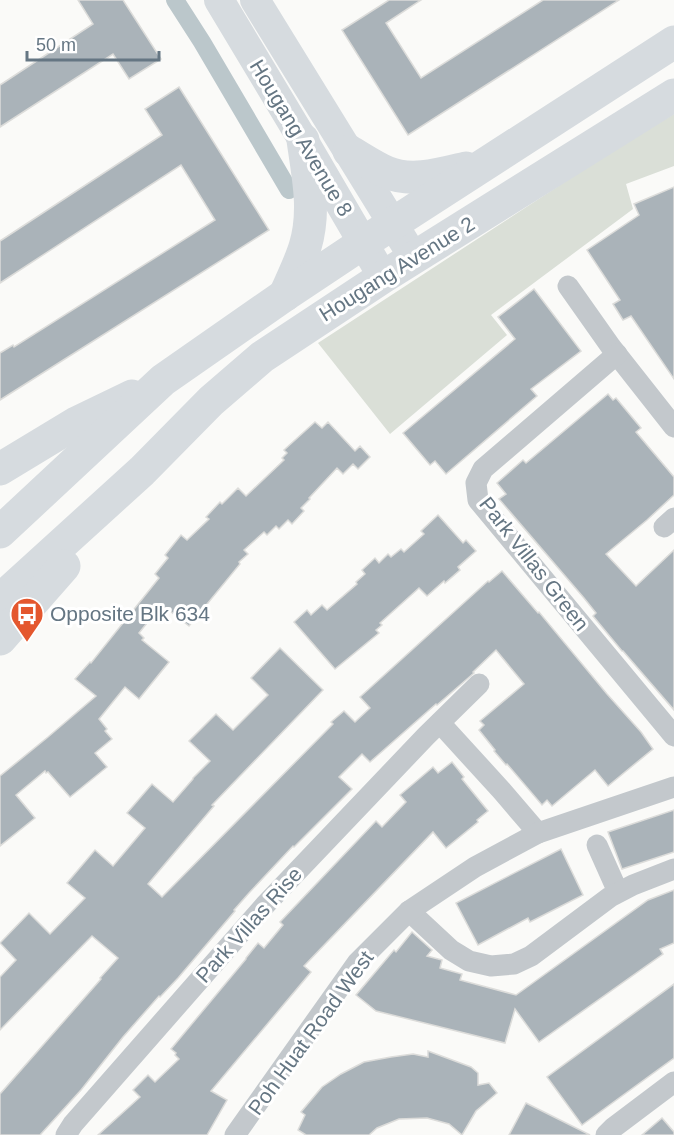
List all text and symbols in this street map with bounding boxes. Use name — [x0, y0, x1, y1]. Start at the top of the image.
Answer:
scale bar — [27, 24, 159, 62]
text: 50 m — [36, 35, 76, 55]
street label: Hougang Avenue 8 — [246, 55, 357, 220]
street label: Hougang Avenue 2 — [315, 212, 478, 326]
street label: Park Villas Green — [475, 492, 594, 635]
bus stop icon: Opposite Blk 634 — [9, 596, 45, 643]
place label: Opposite Blk 634 — [50, 602, 210, 625]
street label: Park Villas Rise — [191, 862, 306, 987]
street label: Poh Huat Road West — [243, 946, 378, 1119]

